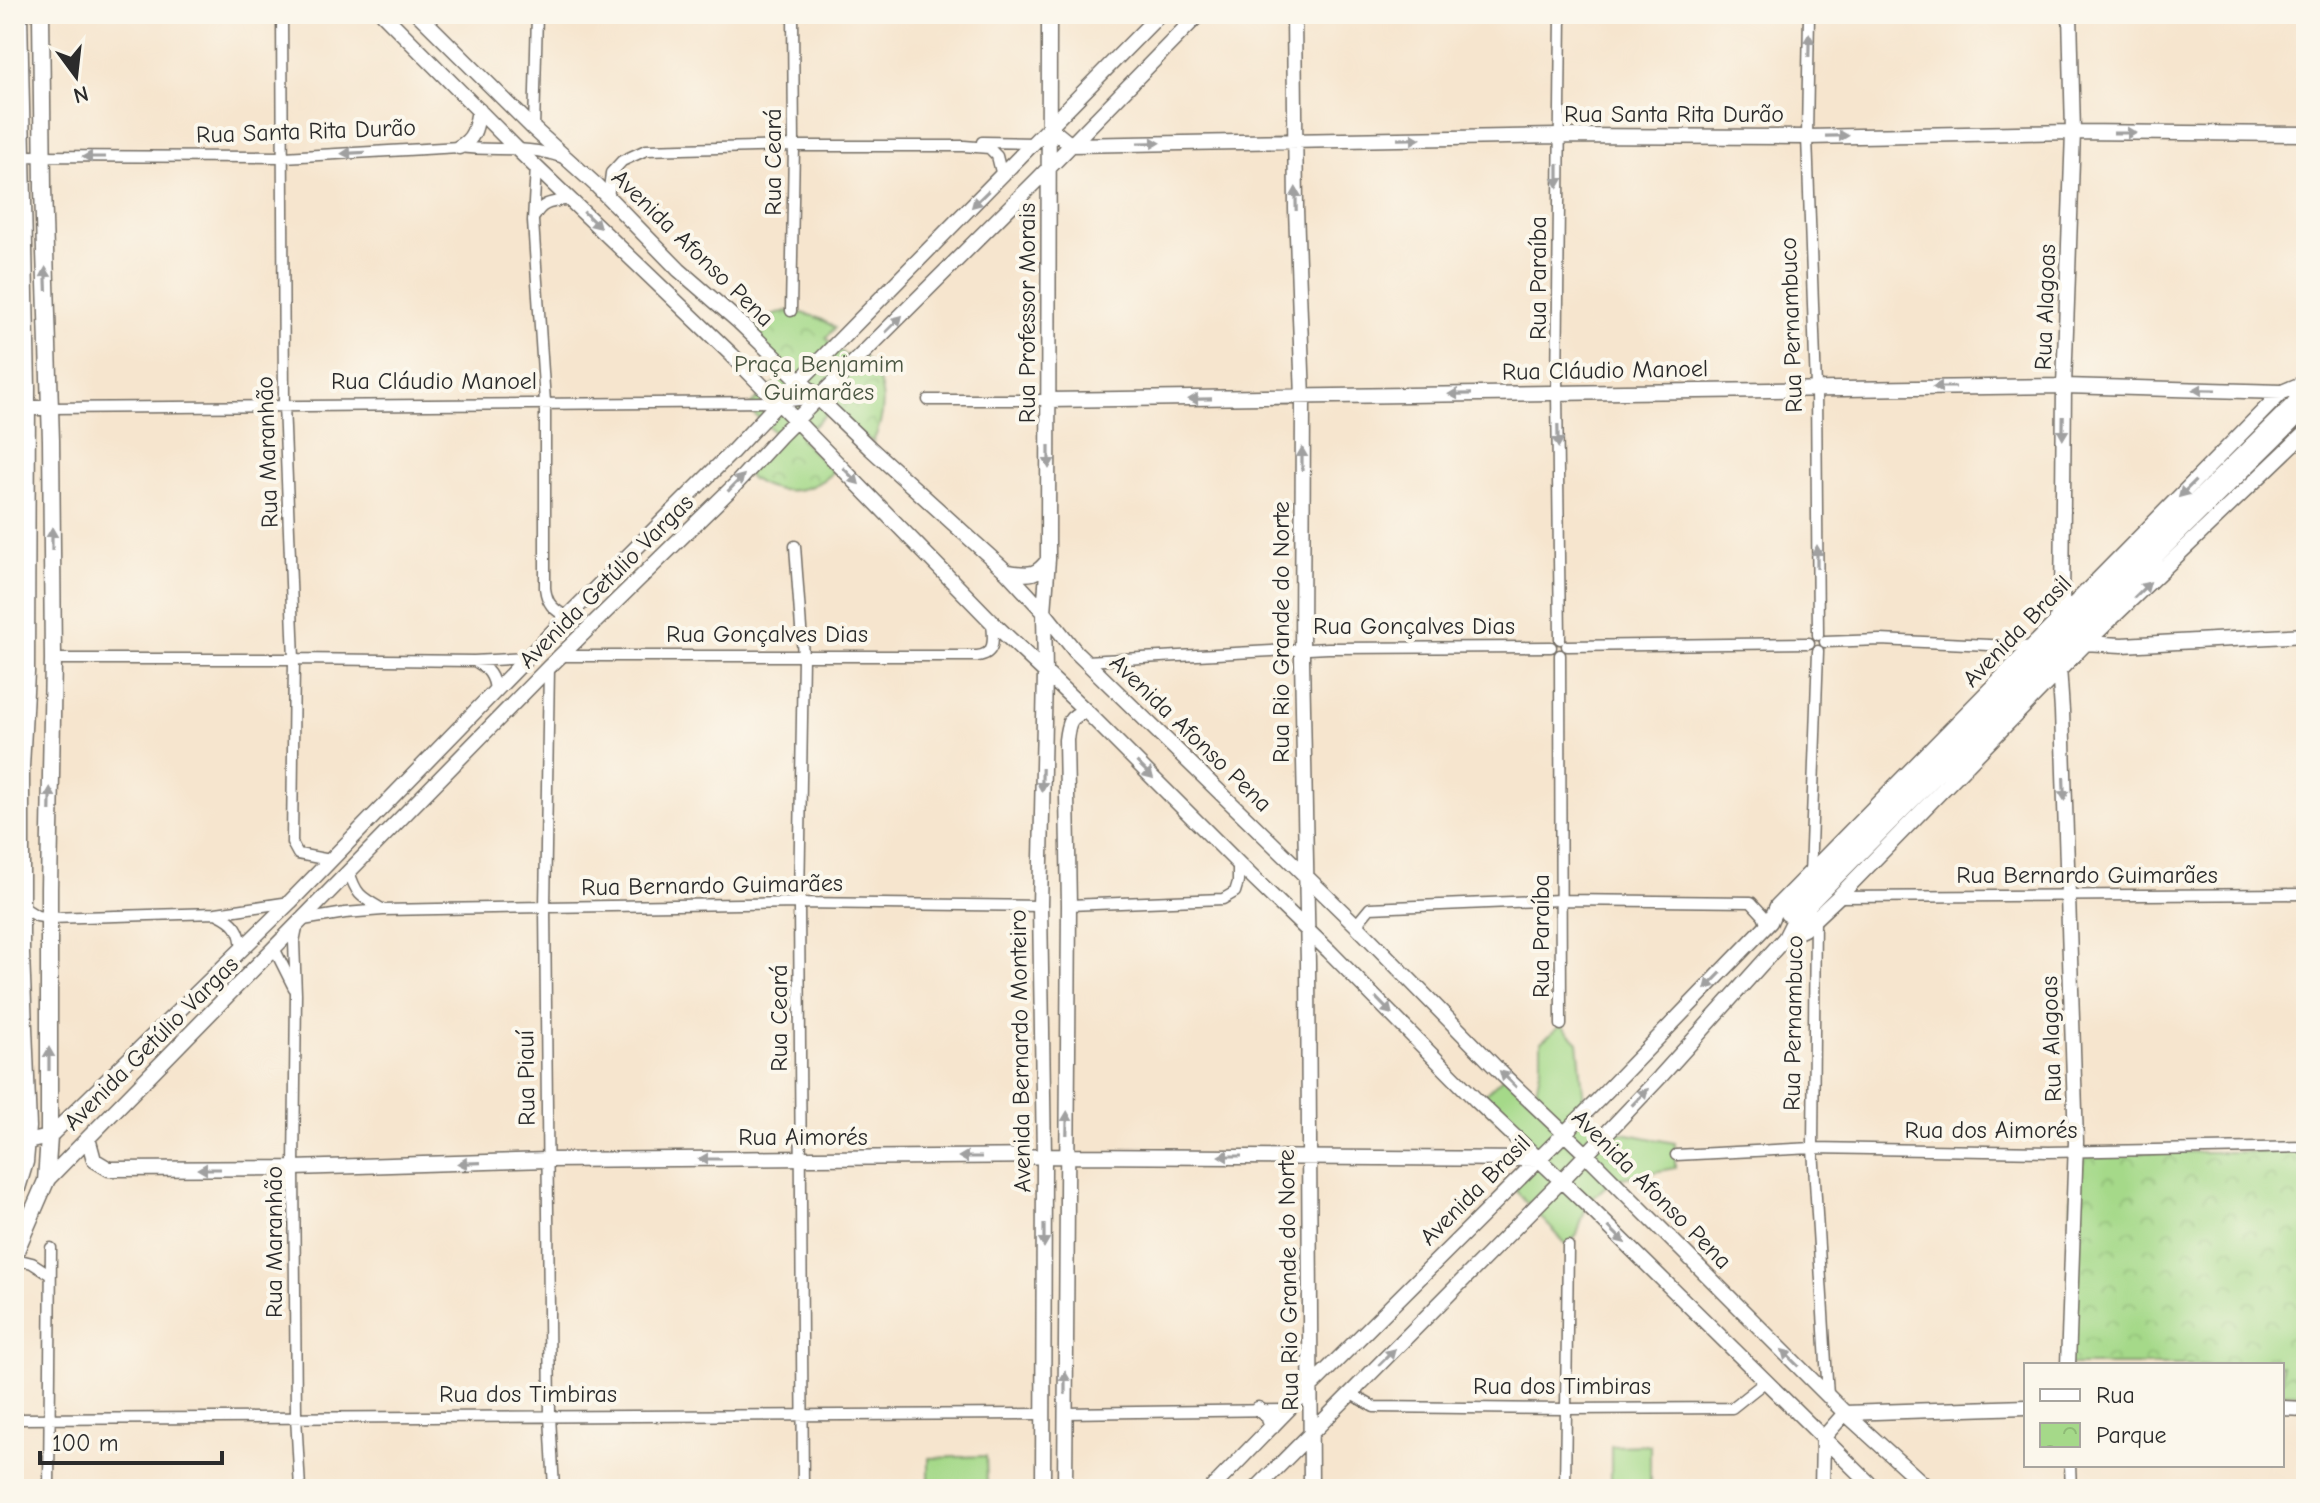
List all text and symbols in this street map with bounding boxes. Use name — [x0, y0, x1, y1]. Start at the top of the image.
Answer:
one-way arrow — [1802, 32, 1815, 57]
north arrow — [36, 36, 116, 116]
text: N — [71, 80, 91, 109]
street label: Rua Santa Rita Durão — [1564, 100, 1784, 128]
street label: Rua Ceará — [759, 108, 787, 216]
street label: Rua Santa Rita Durão — [196, 113, 416, 149]
one-way arrow — [2113, 126, 2138, 139]
one-way arrow — [1825, 130, 1850, 142]
one-way arrow — [1397, 132, 1422, 145]
one-way arrow — [1137, 137, 1162, 150]
one-way arrow — [340, 147, 365, 160]
one-way arrow — [81, 150, 106, 163]
street label: Avenida Afonso Pena — [606, 164, 780, 332]
one-way arrow — [1552, 164, 1565, 189]
one-way arrow — [1290, 186, 1302, 211]
one-way arrow — [971, 189, 990, 208]
street label: Rua Professor Morais — [1013, 203, 1041, 423]
one-way arrow — [582, 211, 601, 229]
street label: Rua Paraíba — [1524, 216, 1552, 340]
street label: Rua Pernambuco — [1774, 237, 1808, 413]
street label: Rua Alagoas — [2029, 243, 2061, 371]
one-way arrow — [39, 266, 52, 291]
one-way arrow — [884, 315, 903, 334]
park label: Praça Benjamim Guimarães — [734, 350, 904, 406]
street label: Rua Cláudio Manoel — [1502, 354, 1708, 386]
street label: Rua Cláudio Manoel — [331, 367, 537, 395]
street label: Rua Maranhão — [250, 375, 284, 529]
one-way arrow — [1931, 381, 1956, 393]
one-way arrow — [2191, 383, 2216, 396]
one-way arrow — [1447, 388, 1472, 401]
one-way arrow — [1187, 393, 1212, 405]
one-way arrow — [2057, 416, 2070, 441]
one-way arrow — [1552, 424, 1564, 449]
one-way arrow — [1043, 445, 1055, 470]
one-way arrow — [1296, 446, 1309, 471]
one-way arrow — [841, 466, 859, 485]
one-way arrow — [726, 474, 745, 493]
one-way arrow — [2178, 479, 2197, 498]
street label: Avenida Getúlio Vargas — [513, 488, 699, 674]
street label: Rua Rio Grande do Norte — [1267, 501, 1295, 763]
one-way arrow — [46, 526, 58, 551]
one-way arrow — [1811, 544, 1824, 569]
street label: Avenida Brasil — [1957, 569, 2077, 693]
one-way arrow — [2132, 581, 2151, 599]
street label: Rua Gonçalves Dias — [1313, 612, 1515, 640]
street label: Rua Gonçalves Dias — [666, 620, 868, 648]
street label: Avenida Afonso Pena — [1104, 649, 1278, 817]
one-way arrow — [1135, 760, 1154, 779]
one-way arrow — [1035, 768, 1048, 793]
one-way arrow — [2058, 777, 2071, 802]
one-way arrow — [44, 786, 57, 811]
street label: Rua Bernardo Guimarães — [1956, 861, 2218, 889]
street label: Rua Bernardo Guimarães — [581, 869, 843, 901]
street label: Rua Paraíba — [1527, 874, 1555, 998]
street label: Avenida Bernardo Monteiro — [1004, 909, 1036, 1193]
street label: Rua Pernambuco — [1777, 935, 1809, 1111]
street label: Avenida Getúlio Vargas — [58, 950, 244, 1136]
street label: Rua Ceará — [765, 964, 793, 1072]
one-way arrow — [1704, 971, 1722, 990]
street label: Rua Alagoas — [2035, 975, 2067, 1103]
one-way arrow — [1374, 996, 1393, 1015]
street label: Rua Piauí — [511, 1029, 541, 1126]
one-way arrow — [43, 1046, 55, 1071]
one-way arrow — [1499, 1070, 1518, 1089]
one-way arrow — [1630, 1088, 1648, 1107]
street label: Avenida Afonso Pena — [1566, 1103, 1738, 1275]
one-way arrow — [1061, 1110, 1073, 1135]
street label: Rua dos Aimorés — [1905, 1116, 2077, 1144]
street label: Rua Aimorés — [738, 1123, 868, 1151]
street label: Avenida Brasil — [1414, 1129, 1536, 1251]
street label: Rua Rio Grande do Norte — [1272, 1149, 1304, 1411]
one-way arrow — [1217, 1150, 1242, 1162]
one-way arrow — [957, 1151, 982, 1164]
one-way arrow — [697, 1153, 722, 1165]
one-way arrow — [456, 1156, 481, 1169]
one-way arrow — [196, 1163, 221, 1175]
street label: Rua Maranhão — [260, 1166, 288, 1318]
one-way arrow — [1038, 1224, 1050, 1249]
one-way arrow — [1607, 1225, 1626, 1244]
one-way arrow — [1378, 1348, 1396, 1367]
one-way arrow — [1781, 1349, 1800, 1368]
legend — [2024, 1363, 2284, 1467]
one-way arrow — [1059, 1370, 1071, 1395]
street label: Rua dos Timbiras — [1473, 1372, 1651, 1400]
street label: Rua dos Timbiras — [439, 1380, 617, 1408]
text: Rua — [2096, 1381, 2135, 1409]
scale bar — [40, 1415, 222, 1465]
text: Parque — [2096, 1421, 2167, 1449]
text: 100 m — [52, 1429, 119, 1457]

